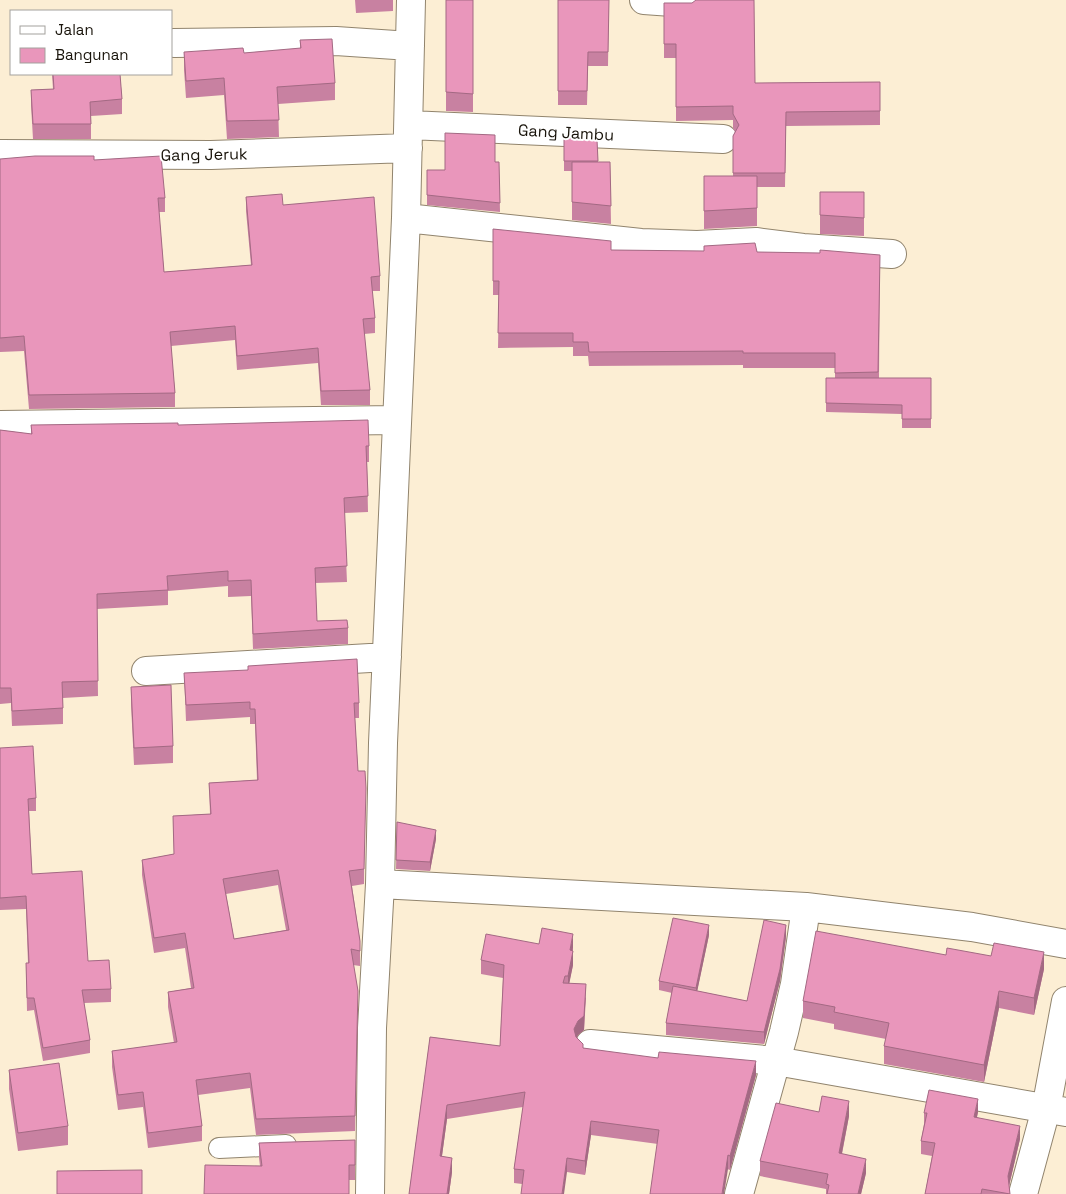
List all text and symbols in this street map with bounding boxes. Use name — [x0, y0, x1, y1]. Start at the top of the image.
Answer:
legend — [10, 10, 172, 75]
text: Jalan — [55, 20, 94, 39]
text: Bangunan — [55, 45, 129, 64]
street label: Gang Jambu — [517, 119, 615, 145]
street label: Gang Jeruk — [160, 143, 248, 166]

